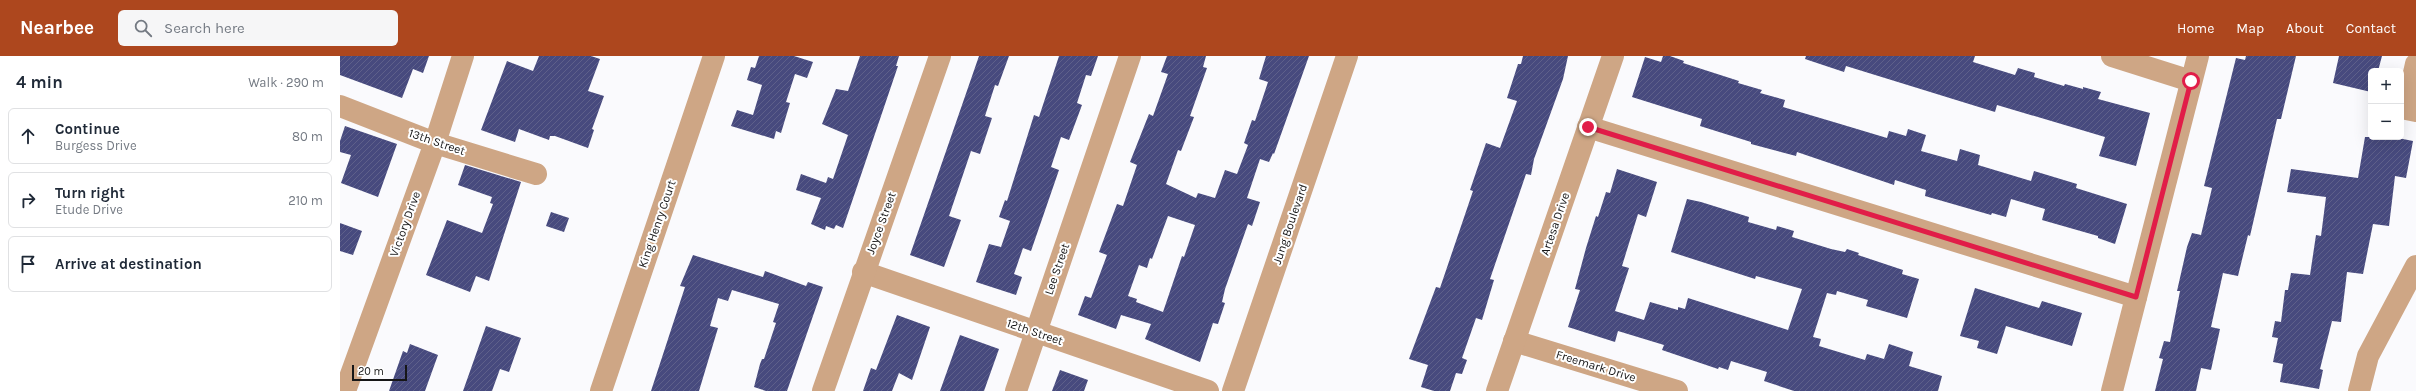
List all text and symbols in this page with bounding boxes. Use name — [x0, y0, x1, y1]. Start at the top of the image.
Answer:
search box — [118, 10, 398, 46]
text: Nearbee — [20, 17, 94, 39]
icon: search — [132, 17, 154, 39]
text: Search here — [164, 19, 245, 37]
text: Home — [2177, 20, 2214, 37]
text: Map — [2236, 20, 2264, 37]
text: About — [2286, 20, 2324, 37]
text: Contact — [2346, 20, 2396, 37]
map controls — [2368, 68, 2404, 140]
button: + — [2368, 68, 2404, 104]
text: 4 min — [16, 72, 63, 92]
route start — [2182, 72, 2200, 90]
text: Walk · 290 m — [248, 75, 324, 90]
button: − — [2368, 104, 2404, 140]
route end — [1579, 118, 1597, 136]
text: Continue — [55, 120, 120, 138]
icon: ahead — [17, 125, 39, 147]
street label: 13th Street — [407, 126, 467, 158]
text: 80 m — [292, 129, 323, 144]
text: Burgess Drive — [55, 138, 137, 153]
street label: King Henry Court — [635, 178, 679, 270]
street label: Jung Boulevard — [1270, 182, 1310, 266]
text: Turn right — [55, 184, 125, 202]
icon: right — [17, 189, 39, 211]
street label: Victory Drive — [387, 189, 423, 259]
street label: Joyce Street — [863, 190, 899, 256]
street label: Artesa Drive — [1538, 191, 1572, 257]
text: 210 m — [288, 193, 323, 208]
text: Etude Drive — [55, 202, 123, 217]
street label: Lee Street — [1042, 241, 1073, 297]
icon: arrive — [17, 253, 39, 275]
text: Arrive at destination — [55, 255, 202, 273]
street label: 12th Street — [1005, 316, 1065, 348]
street label: Freemark Drive — [1554, 347, 1638, 385]
scale bar — [352, 363, 407, 382]
text: 20 m — [358, 365, 384, 378]

